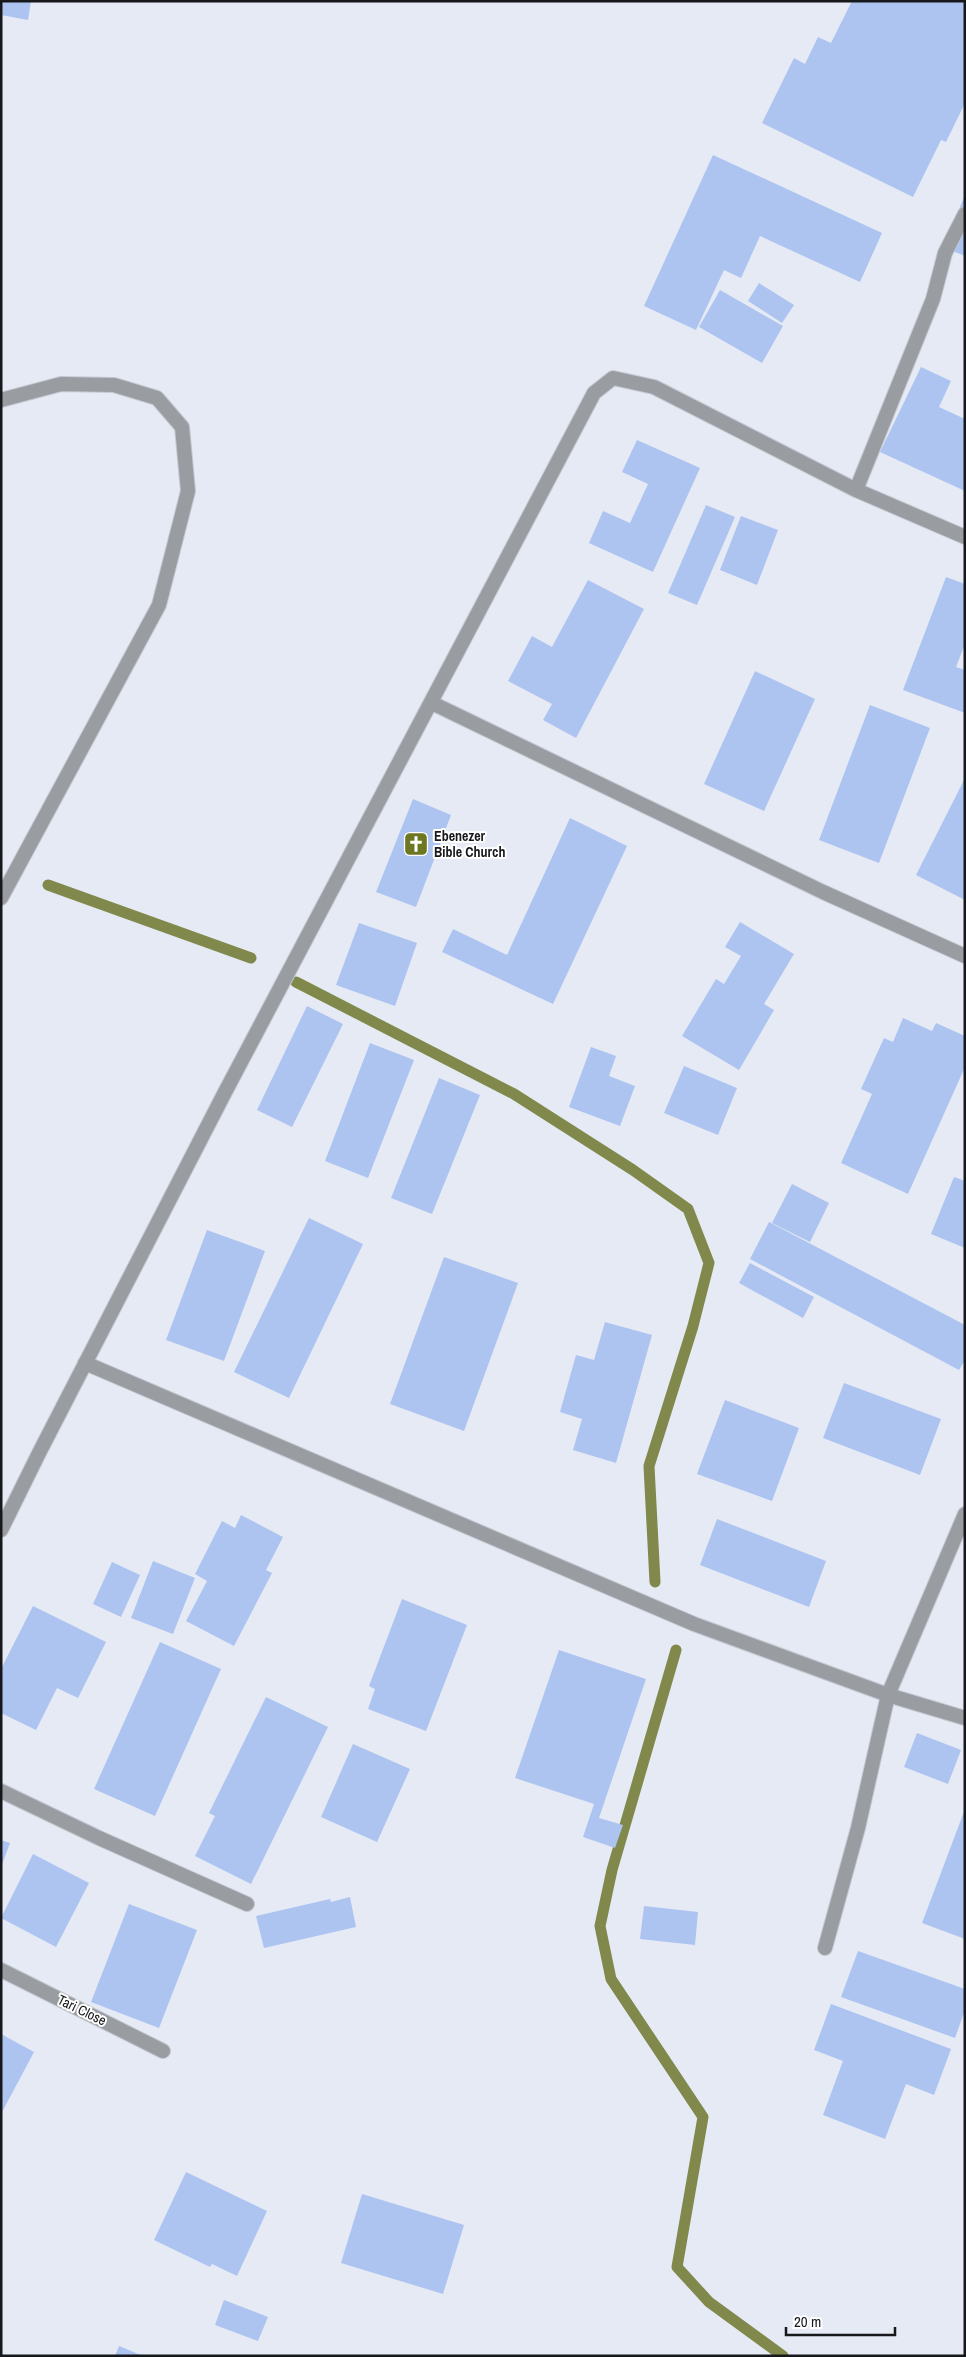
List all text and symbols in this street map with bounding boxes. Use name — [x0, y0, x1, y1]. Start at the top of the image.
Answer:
place label: Ebenezer Bible Church — [434, 827, 505, 861]
church icon: Ebenezer Bible Church — [403, 831, 429, 857]
street label: Tari Close — [55, 1991, 109, 2029]
scale bar — [786, 2304, 895, 2336]
text: 20 m — [794, 2311, 821, 2332]

